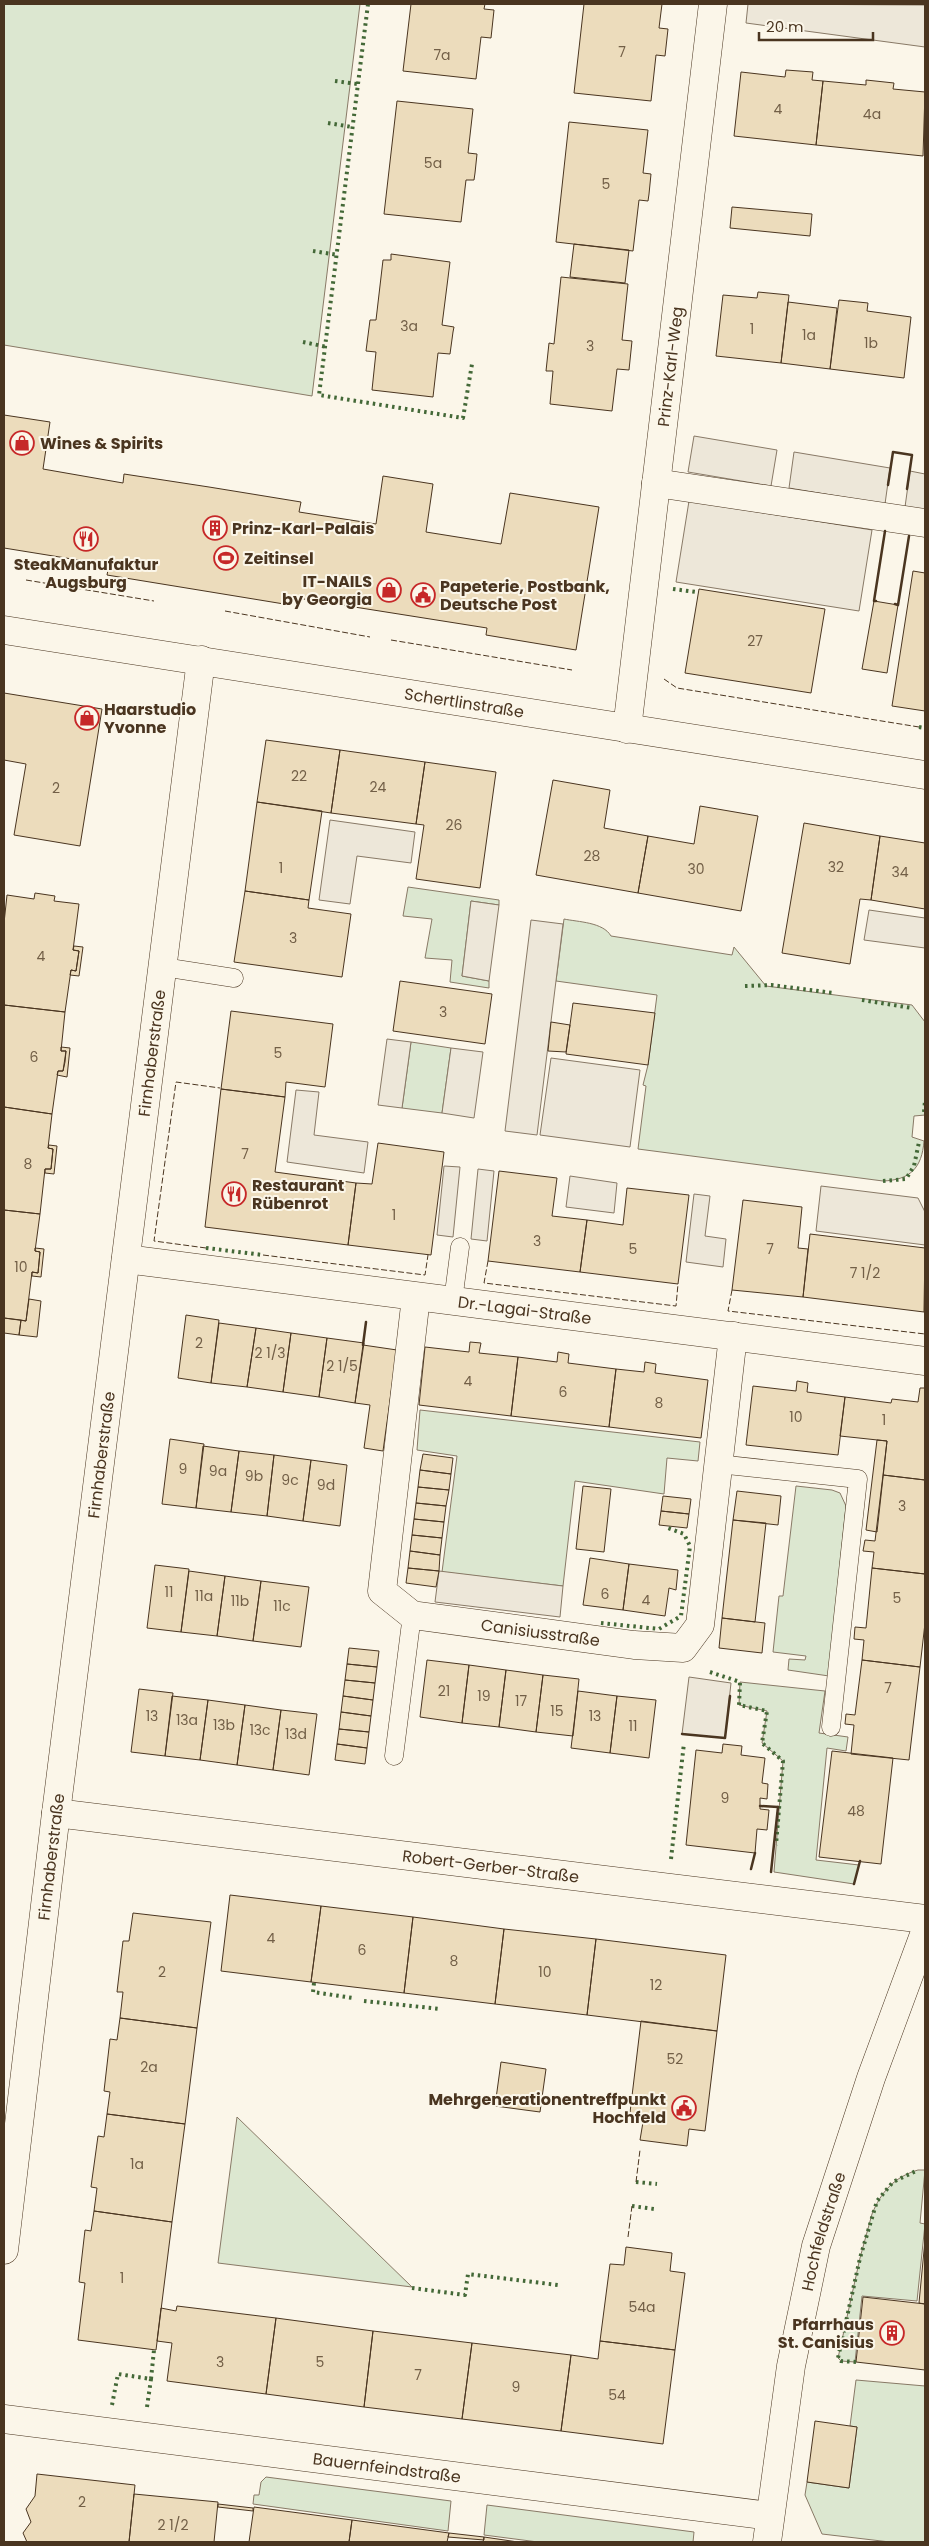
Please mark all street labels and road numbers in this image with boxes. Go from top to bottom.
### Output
street label: Prinz-Karl-Weg [652,305,689,428]
street label: Schertlinstraße [403,682,526,724]
street label: Firnhaberstraße [133,988,171,1118]
street label: Dr.-Lagai-Straße [457,1290,593,1330]
street label: Firnhaberstraße [82,1390,121,1520]
street label: Canisiusstraße [479,1613,602,1652]
street label: Firnhaberstraße [32,1792,70,1922]
street label: Robert-Gerber-Straße [401,1844,581,1889]
street label: Hochfeldstraße [796,2169,851,2293]
street label: Bauernfeindstraße [312,2447,462,2489]

